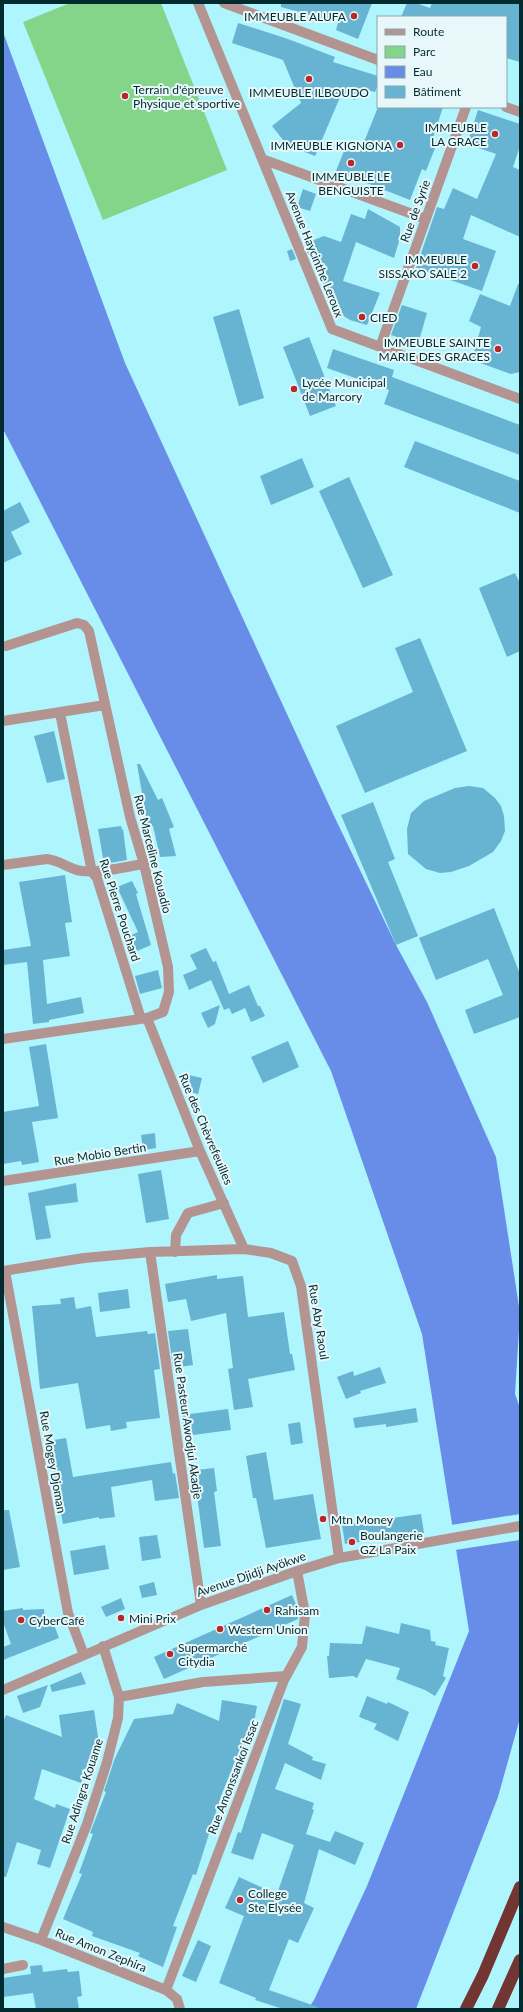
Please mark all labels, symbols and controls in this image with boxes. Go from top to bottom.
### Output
place label: IMMEUBLE ALUFA [244,9,347,24]
marker: IMMEUBLE ALUFA [349,11,359,21]
legend [377,16,507,108]
text: Route [413,24,444,39]
text: Parc [413,44,436,59]
text: Eau [413,64,433,79]
marker: IMMEUBLE ILBOUDO [304,74,314,84]
place label: Terrain d'épreuve Physique et sportive [133,82,240,111]
text: Bâtiment [413,84,462,99]
place label: IMMEUBLE ILBOUDO [249,85,369,100]
marker: Terrain d'épreuve Physique et sportive [120,91,130,101]
place label: IMMEUBLE LA GRACE [425,120,487,149]
marker: IMMEUBLE LA GRACE [490,129,500,139]
place label: IMMEUBLE KIGNONA [271,138,393,153]
marker: IMMEUBLE KIGNONA [395,140,405,150]
marker: IMMEUBLE LE BENGUISTE [346,158,356,168]
place label: IMMEUBLE LE BENGUISTE [312,169,390,198]
street label: Rue de Syrie [397,178,433,244]
street label: Avenue Haycinthe Leroux [283,189,347,319]
place label: IMMEUBLE SISSAKO SALE 2 [378,252,467,281]
marker: IMMEUBLE SISSAKO SALE 2 [470,261,480,271]
place label: CIED [370,310,397,325]
marker: CIED [357,312,367,322]
place label: IMMEUBLE SAINTE MARIE DES GRACES [379,335,490,364]
marker: IMMEUBLE SAINTE MARIE DES GRACES [493,344,503,354]
place label: Lycée Municipal de Marcory [302,375,386,404]
marker: Lycée Municipal de Marcory [289,384,299,394]
street label: Rue Marceline Kouadio [131,793,175,915]
street label: Rue Pierre Pouchard [96,857,144,963]
street label: Rue des Chèvrefeuilles [176,1071,236,1187]
street label: Rue Mobio Bertin [53,1139,147,1169]
street label: Rue Aby Raoul [306,1283,332,1361]
street label: Rue Pasteur Awodjui Akadje [170,1352,206,1500]
street label: Rue Mogey Djoman [37,1410,69,1514]
place label: Mtn Money [331,1512,394,1527]
marker: Mtn Money [318,1514,328,1524]
place label: Boulangerie GZ La Paix [360,1528,423,1557]
marker: Boulangerie GZ La Paix [347,1537,357,1547]
street label: Avenue Djidji Ayökwe [194,1548,308,1600]
place label: Rahisam [275,1603,319,1618]
marker: Rahisam [262,1605,272,1615]
place label: Mini Prix [129,1611,176,1626]
place label: CyberCafé [29,1613,85,1628]
marker: Mini Prix [116,1613,126,1623]
marker: CyberCafé [16,1615,26,1625]
place label: Western Union [228,1622,308,1637]
marker: Western Union [215,1624,225,1634]
place label: Supermarché Citydia [178,1640,247,1669]
marker: Supermarché Citydia [165,1649,175,1659]
street label: Rue Amonssankoi Issac [204,1717,262,1836]
street label: Rue Adingra Kouame [58,1736,106,1846]
place label: College Ste Elysée [248,1886,302,1915]
marker: College Ste Elysée [235,1895,245,1905]
street label: Rue Amon Zephira [53,1925,149,1975]

